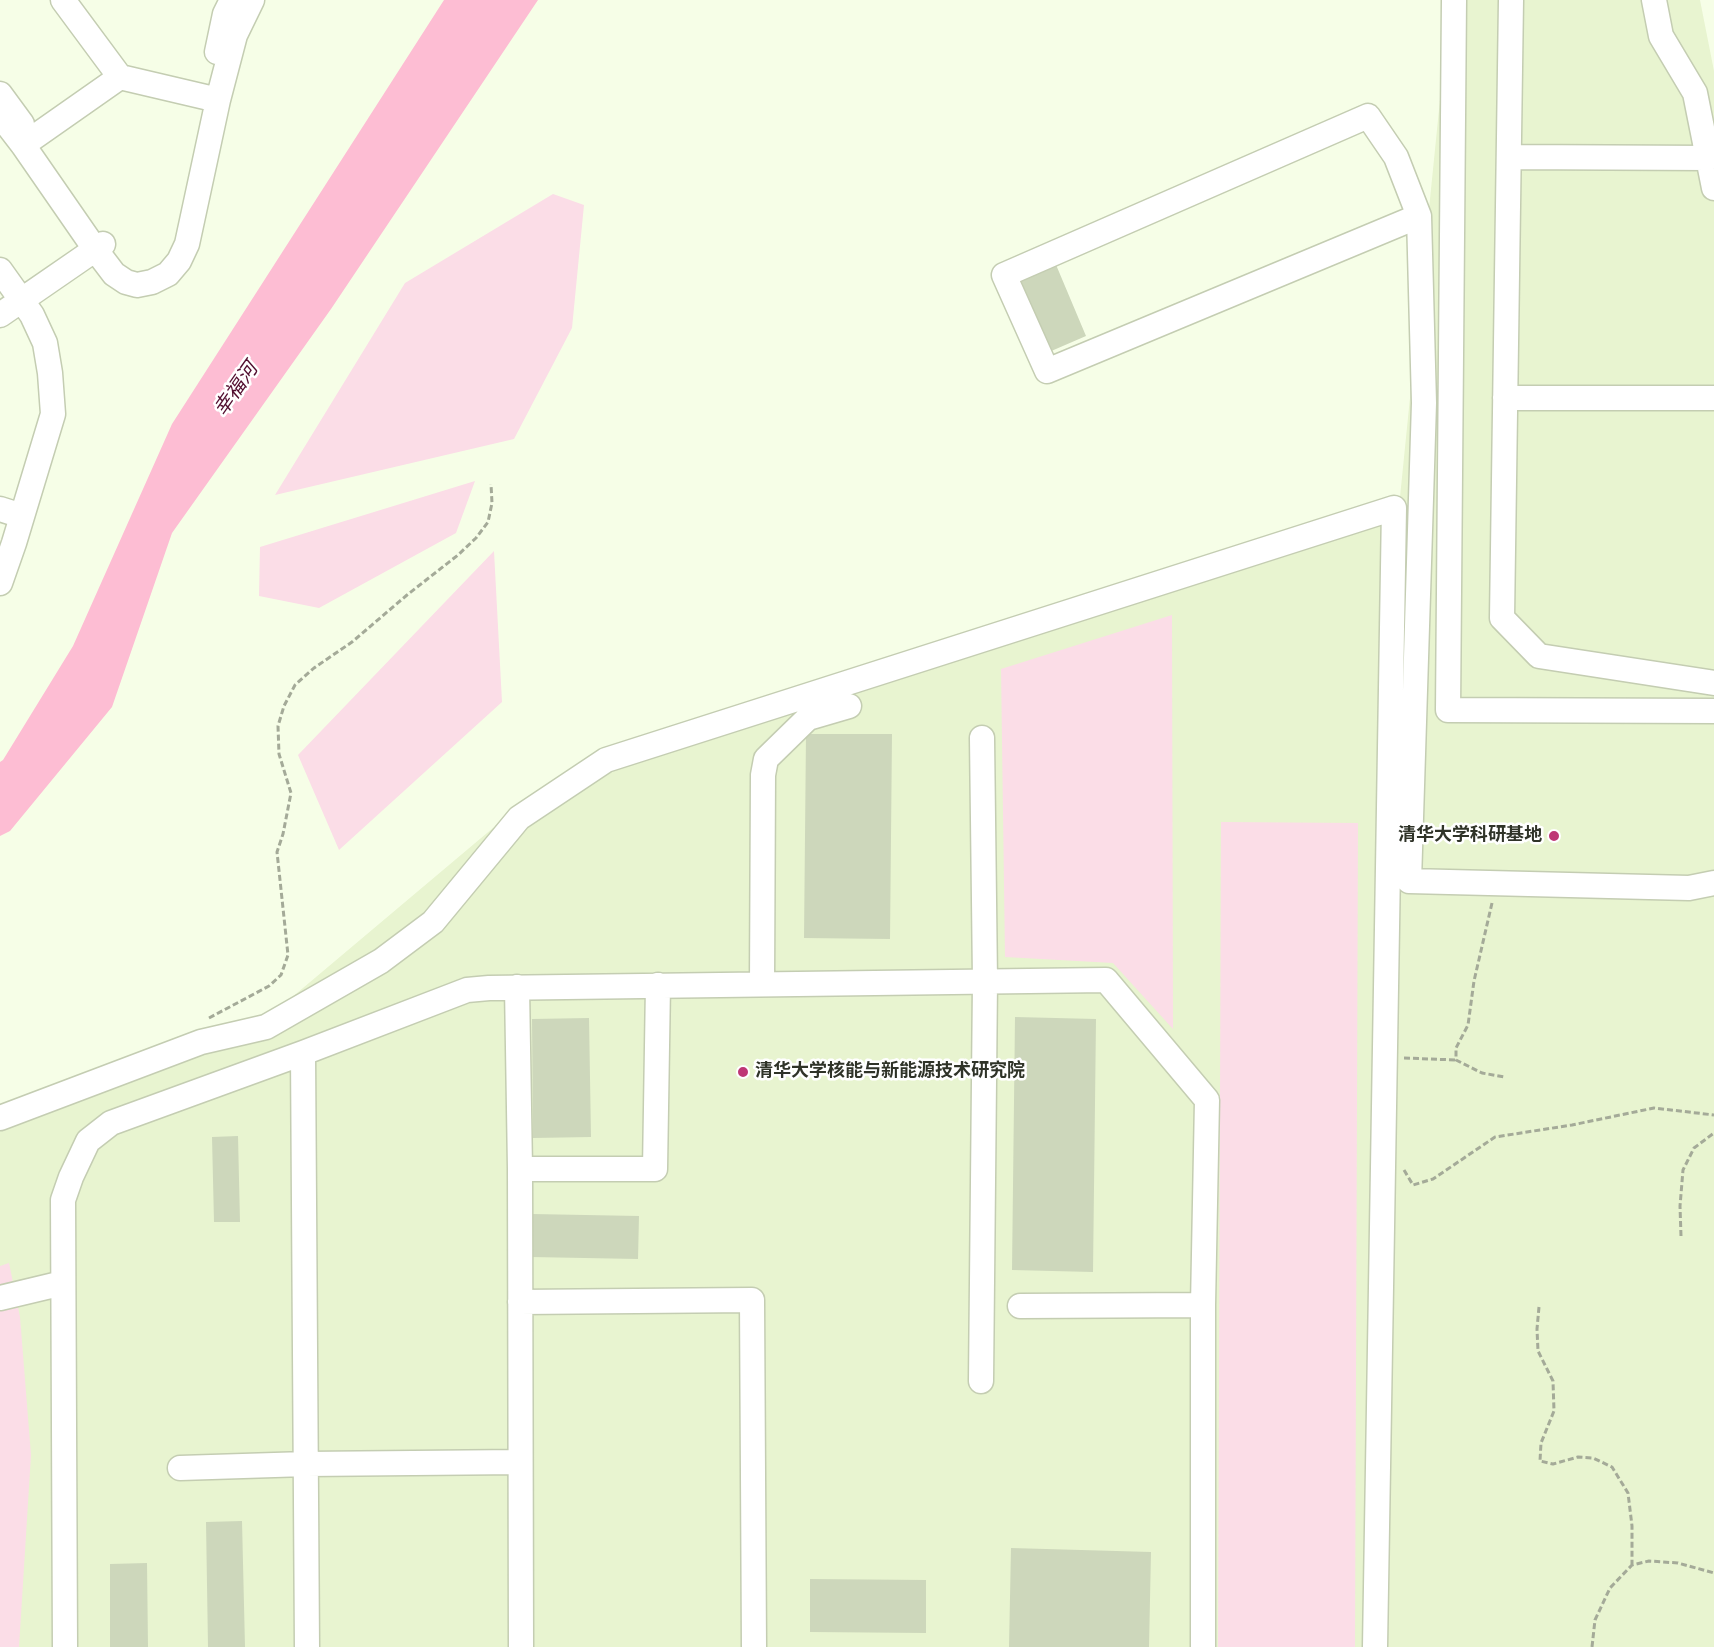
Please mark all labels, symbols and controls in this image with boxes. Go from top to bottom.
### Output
water label: 幸福河 [210,359,264,421]
place label: 清华大学科研基地 [1398,825,1542,847]
marker: 清华大学科研基地 [1547,829,1561,843]
place label: 清华大学核能与新能源技术研究院 [755,1061,1025,1083]
marker: 清华大学核能与新能源技术研究院 [736,1065,750,1079]

